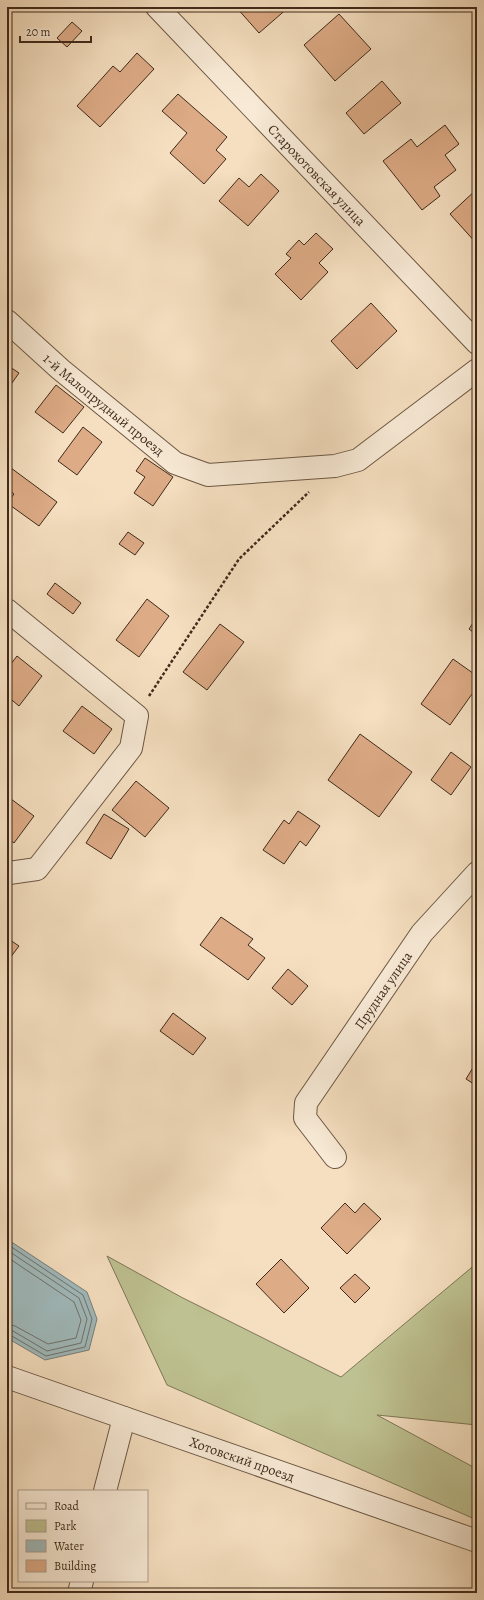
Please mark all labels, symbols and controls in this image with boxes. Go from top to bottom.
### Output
scale bar [20,18,91,44]
text: 20 m [26,24,50,40]
street label: Старохотовская улица [264,120,371,231]
street label: 1-й Малопрудный проезд [39,349,169,460]
street label: Прудная улица [350,947,417,1033]
street label: Хотовский проезд [187,1432,297,1486]
legend [18,1490,148,1582]
text: Road [54,1498,80,1514]
text: Park [54,1518,77,1534]
text: Water [53,1538,84,1554]
text: Building [54,1558,96,1574]

